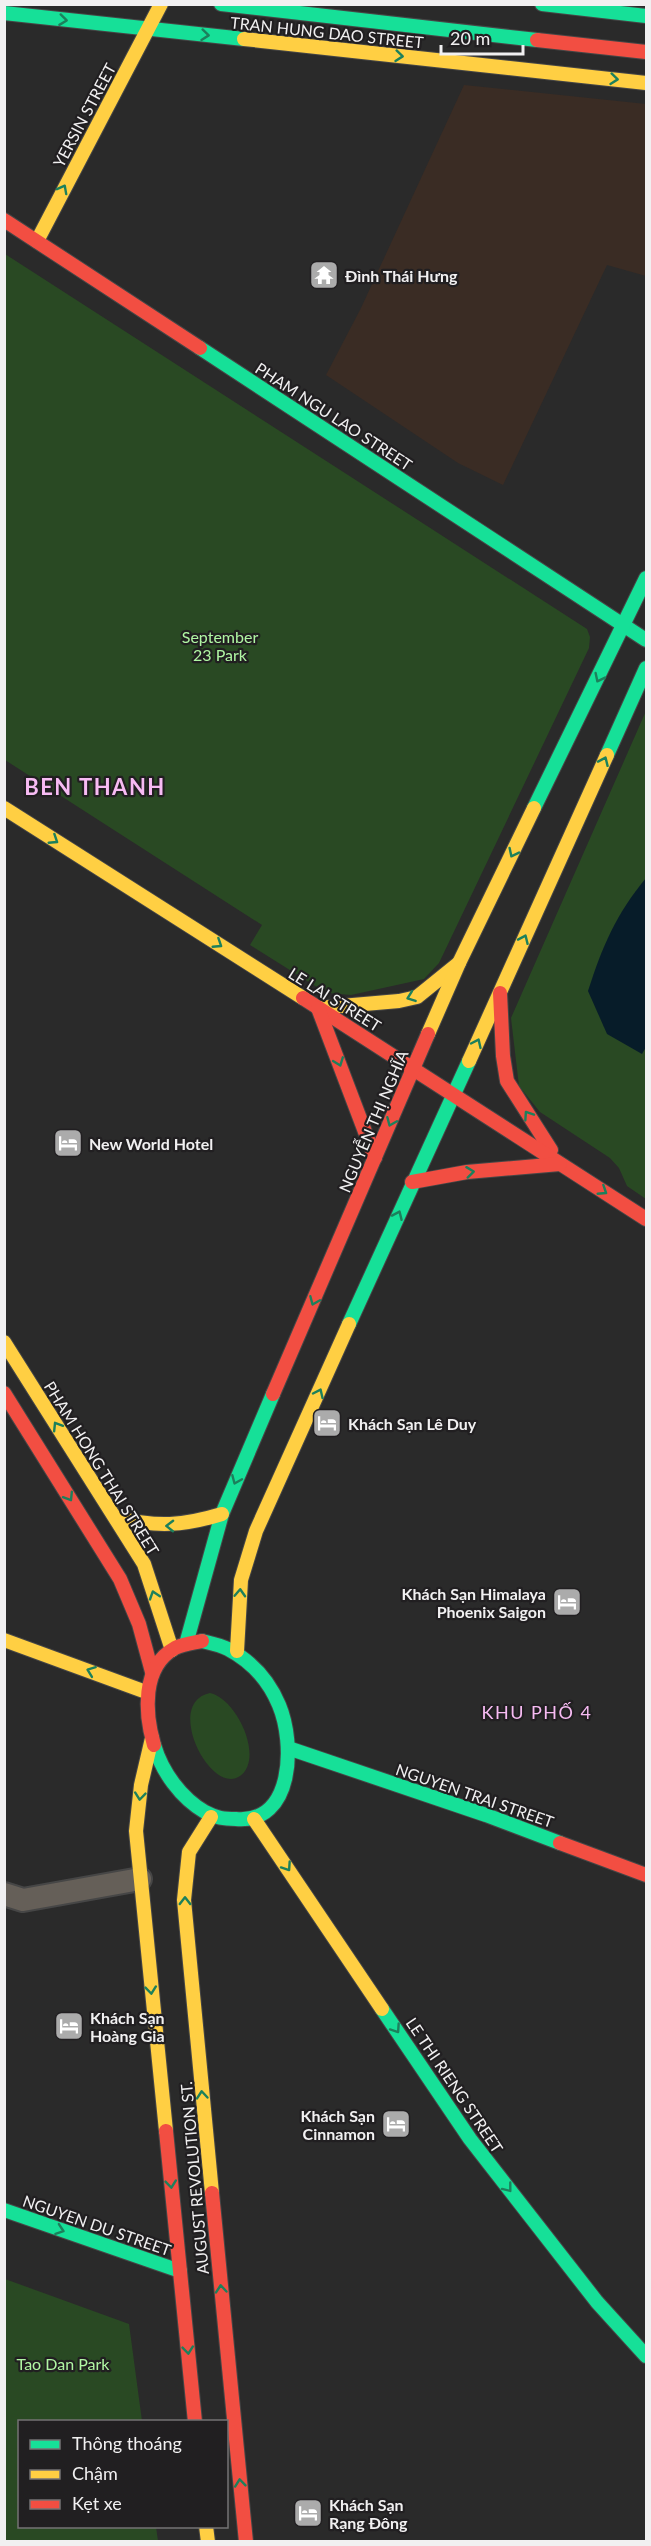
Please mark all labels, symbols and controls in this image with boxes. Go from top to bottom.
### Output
street label: TRAN HUNG DAO STREET [230,12,425,52]
one-way arrow [58,13,67,25]
scale bar [441,18,524,56]
text: 20 m [450,27,490,49]
one-way arrow [201,29,210,41]
one-way arrow [394,49,404,62]
street label: YERSIN STREET [49,59,120,170]
one-way arrow [609,72,618,85]
one-way arrow [56,185,68,196]
temple icon: Đình Thái Hưng [308,259,340,291]
place label: Đình Thái Hưng [344,266,458,285]
street label: PHAM NGU LAO STREET [252,358,416,474]
park label: September 23 Park [182,627,258,664]
one-way arrow [594,671,606,682]
one-way arrow [596,757,608,768]
district label: BEN THANH [24,773,166,800]
one-way arrow [48,832,58,844]
one-way arrow [508,846,520,857]
one-way arrow [517,935,529,946]
one-way arrow [212,937,223,948]
street label: LE LAI STREET [285,963,385,1035]
one-way arrow [407,990,417,1003]
one-way arrow [469,1039,481,1050]
street label: NGUYỄN THỊ NGHĨA [334,1047,412,1195]
one-way arrow [331,1056,344,1067]
one-way arrow [524,1111,535,1122]
one-way arrow [386,1116,398,1127]
hotel icon: New World Hotel [52,1127,84,1159]
place label: New World Hotel [89,1134,213,1153]
one-way arrow [465,1166,474,1179]
one-way arrow [597,1184,608,1195]
one-way arrow [390,1210,402,1221]
one-way arrow [309,1295,321,1306]
street label: PHAM HONG THAI STREET [41,1378,164,1559]
one-way arrow [312,1389,324,1400]
hotel icon: Khách Sạn Lê Duy [311,1407,343,1439]
place label: Khách Sạn Lê Duy [348,1414,477,1433]
one-way arrow [53,1422,65,1432]
one-way arrow [231,1474,243,1485]
one-way arrow [61,1490,72,1501]
one-way arrow [165,1520,174,1532]
place label: Khách Sạn Himalaya Phoenix Saigon [402,1584,546,1621]
hotel icon: Khách Sạn Himalaya Phoenix Saigon [551,1586,583,1618]
one-way arrow [233,1589,246,1598]
one-way arrow [149,1590,161,1600]
one-way arrow [86,1666,97,1678]
district label: KHU PHỐ 4 [481,1701,593,1723]
street label: NGUYEN TRAI STREET [394,1759,557,1831]
one-way arrow [134,1791,147,1800]
one-way arrow [280,1860,291,1871]
one-way arrow [179,1896,191,1905]
one-way arrow [144,1985,157,1994]
place label: Khách Sạn Hoàng Gia [90,2008,165,2045]
hotel icon: Khách Sạn Hoàng Gia [53,2010,85,2042]
street label: LE THI RIENG STREET [403,2014,508,2157]
one-way arrow [389,2022,400,2033]
street label: AUGUST REVOLUTION ST. [176,2081,212,2275]
one-way arrow [196,2091,209,2100]
place label: Khách Sạn Cinnamon [300,2106,375,2143]
hotel icon: Khách Sạn Cinnamon [380,2108,412,2140]
one-way arrow [164,2179,177,2188]
one-way arrow [500,2182,511,2193]
street label: NGUYEN DU STREET [20,2191,174,2259]
one-way arrow [54,2222,65,2235]
one-way arrow [215,2285,228,2294]
one-way arrow [181,2346,194,2355]
park label: Tao Dan Park [17,2354,110,2373]
legend [18,2420,228,2528]
text: Thông thoáng [72,2432,182,2454]
text: Chậm [72,2462,118,2484]
one-way arrow [234,2479,247,2488]
text: Kẹt xe [72,2492,122,2514]
place label: Khách Sạn Rạng Đông [329,2495,408,2532]
hotel icon: Khách Sạn Rạng Đông [292,2497,324,2529]

